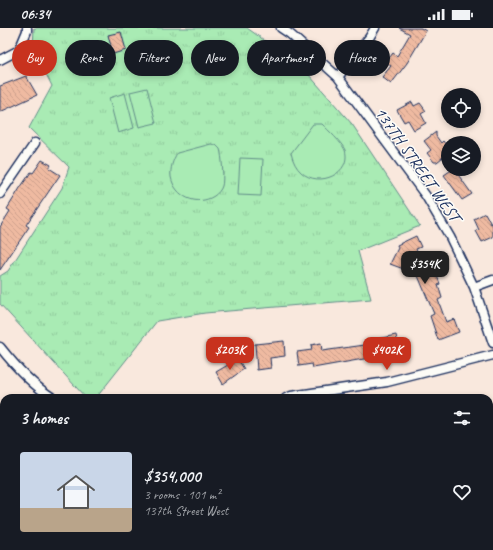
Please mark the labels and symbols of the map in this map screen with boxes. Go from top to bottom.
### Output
street label: 137TH STREET WEST [370,103,467,229]
pin: $354K [397,251,453,285]
pin: $203K [202,337,258,371]
pin: $402K [359,337,415,371]

